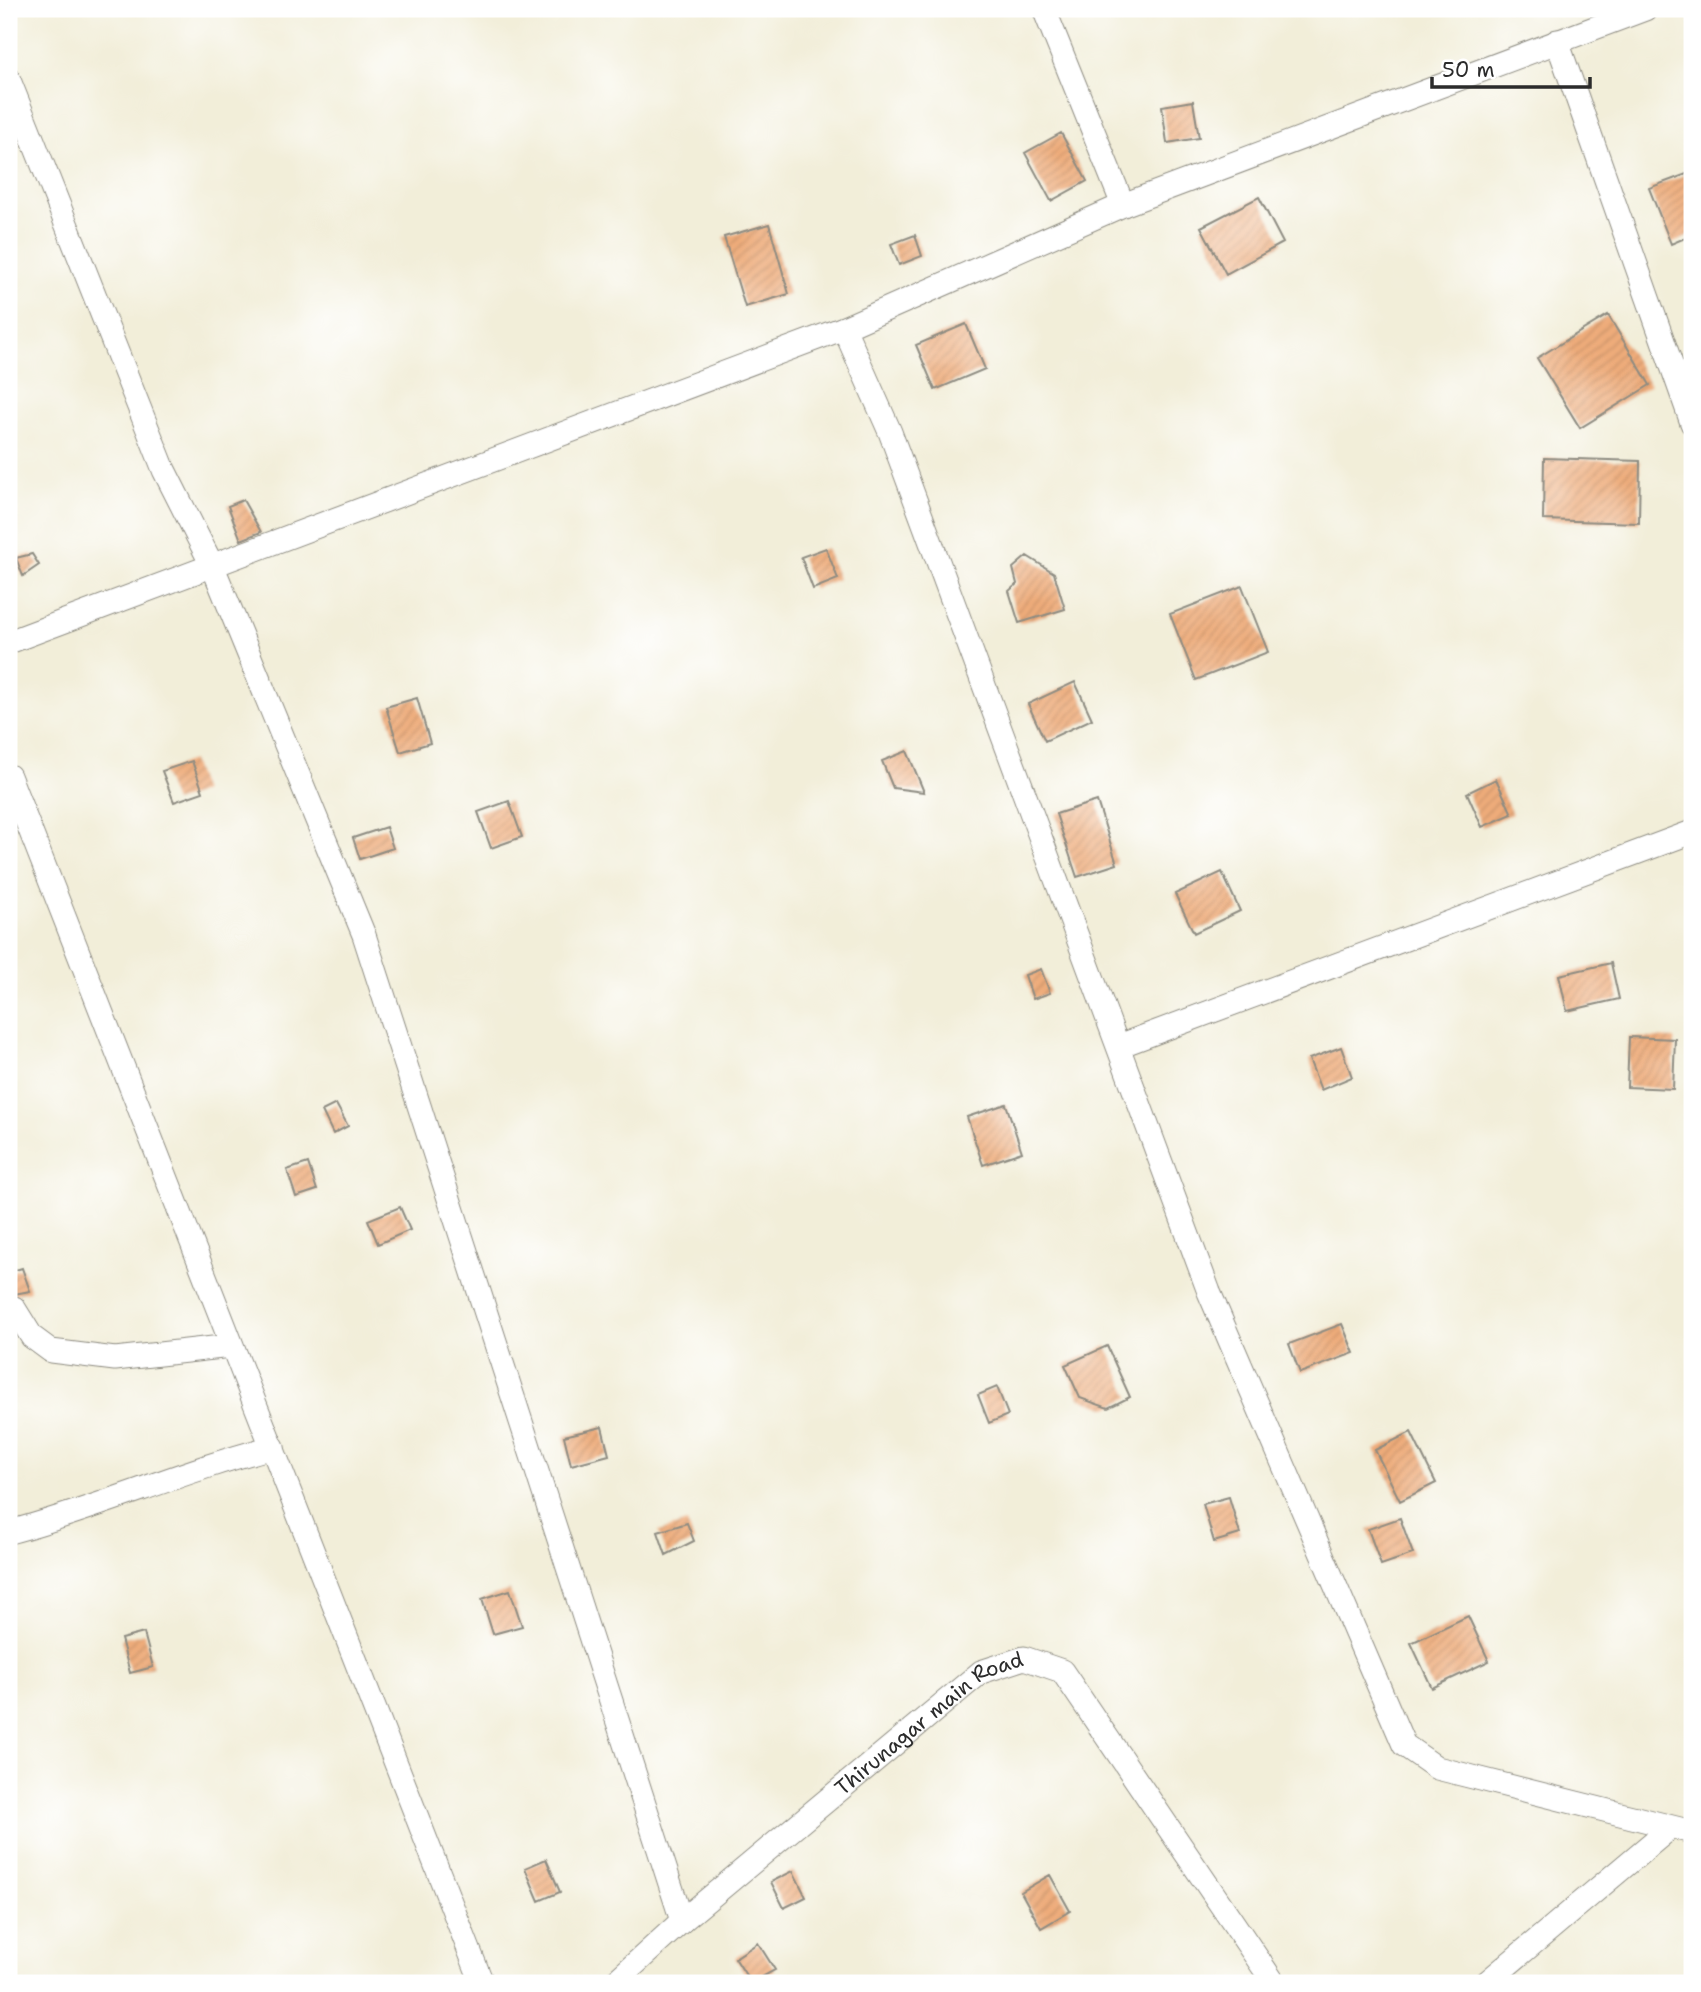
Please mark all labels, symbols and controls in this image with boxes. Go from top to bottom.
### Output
scale bar [1432,46,1589,90]
text: 50 m [1442,56,1495,84]
street label: Thirunagar main Road [829,1645,1027,1802]

